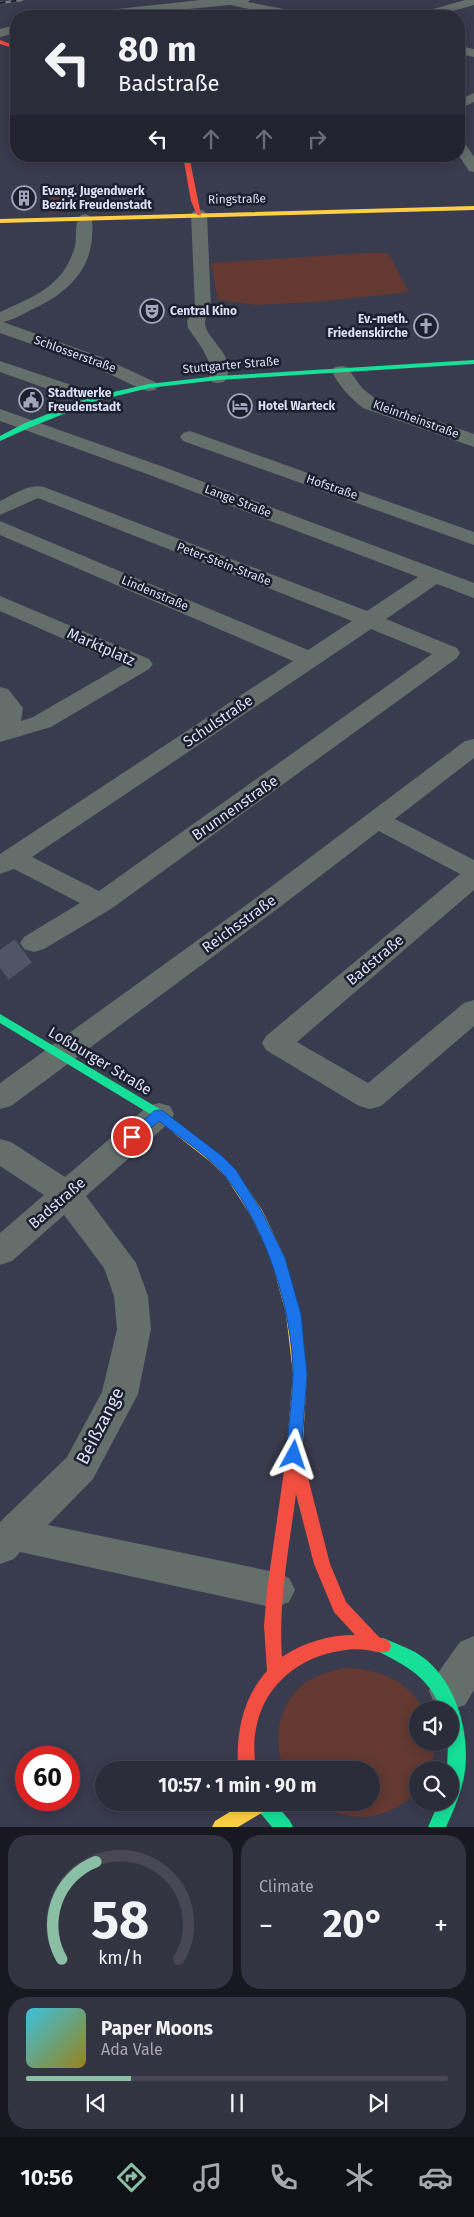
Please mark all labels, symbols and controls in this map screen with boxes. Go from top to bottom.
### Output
text: 80 m [118,28,197,70]
icon: left [35,30,100,95]
text: Badstraße [118,70,219,97]
icon: left [144,125,172,153]
icon: ahead [197,125,225,153]
icon: ahead [250,125,278,153]
icon: right [303,125,331,153]
place label: Evang. Jugendwerk Bezirk Freudenstadt [42,184,152,212]
building icon: Evang. Jugendwerk Bezirk Freudenstadt [11,185,37,211]
street label: Ringstraße [208,191,266,207]
theatre icon: Central Kino [139,298,165,324]
place label: Central Kino [170,304,237,318]
place label: Ev.-meth. Friedenskirche [327,312,408,340]
church icon: Ev.-meth. Friedenskirche [413,313,439,339]
street label: Schlosserstraße [32,333,118,375]
street label: Stuttgarter Straße [182,354,280,376]
place label: Stadtwerke Freudenstadt [48,386,121,414]
public building icon: Stadtwerke Freudenstadt [18,387,44,413]
hotel icon: Hotel Warteck [227,393,253,419]
street label: Kleinrheinstraße [371,397,461,441]
place label: Hotel Warteck [258,399,335,413]
street label: Hofstraße [304,472,360,502]
street label: Lange Straße [203,482,273,520]
street label: Peter-Stein-Straße [175,540,273,588]
street label: Lindenstraße [119,573,191,613]
street label: Marktplatz [64,624,138,670]
street label: Schulstraße [180,691,256,751]
street label: Brunnenstraße [188,772,282,844]
street label: Reichsstraße [199,891,279,957]
street label: Badstraße [343,931,407,989]
street label: Loßburger Straße [45,1023,155,1099]
pin [111,1116,153,1158]
icon: arrive [118,1123,146,1151]
street label: Badstraße [25,1174,89,1232]
street label: Beißzange [71,1384,129,1468]
position arrow [267,1428,319,1480]
map controls [409,1701,459,1811]
button: sound [409,1701,459,1751]
speed limit sign: 60 [15,1746,80,1811]
button: search [409,1761,459,1811]
text: 10:57 · 1 min · 90 m [158,1774,317,1797]
text: Climate [259,1877,314,1896]
text: 58 [91,1889,150,1952]
text: 20° [323,1901,384,1947]
text: − [259,1909,273,1942]
text: + [434,1909,448,1942]
text: km/h [98,1947,143,1969]
text: Paper Moons [101,2017,213,2040]
text: Ada Vale [101,2040,163,2059]
icon: previous [82,2089,110,2117]
icon: pause [223,2089,251,2117]
icon: next [364,2089,392,2117]
icon: directions [114,2160,149,2195]
icon: music [190,2160,225,2195]
icon: phone [266,2160,301,2195]
icon: climate [342,2160,377,2195]
icon: car [418,2160,453,2195]
text: 10:56 [21,2164,73,2191]

